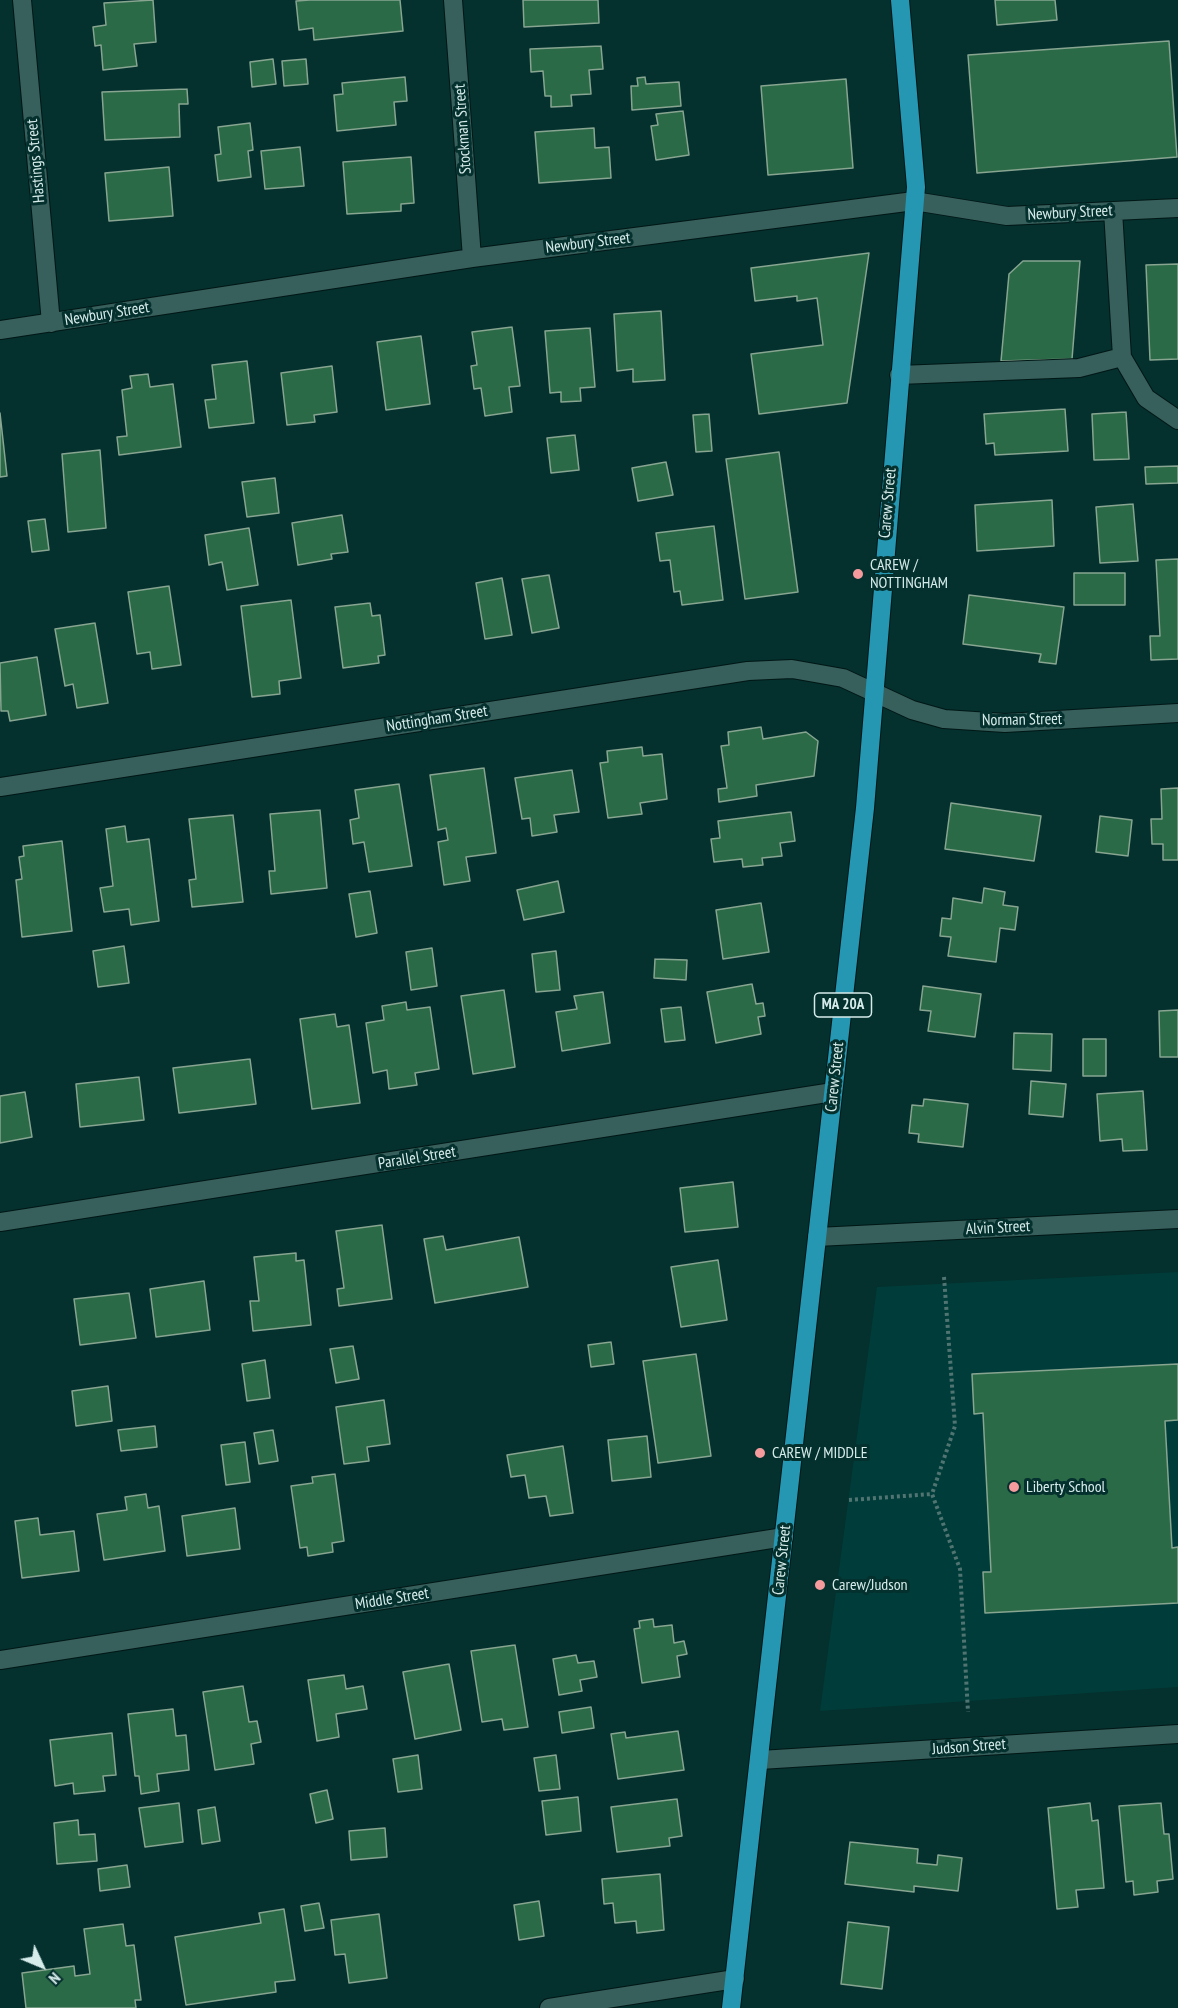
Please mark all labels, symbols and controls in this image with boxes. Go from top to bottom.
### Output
street label: Stockman Street [450,83,476,175]
street label: Hastings Street [23,118,49,204]
street label: Newbury Street [1027,201,1113,225]
street label: Newbury Street [544,228,632,258]
street label: Newbury Street [63,298,151,330]
street label: Carew Street [875,467,901,539]
place label: CAREW / NOTTINGHAM [870,555,948,593]
marker: CAREW / NOTTINGHAM [851,567,865,581]
street label: Nottingham Street [385,702,489,736]
street label: Norman Street [982,710,1062,730]
road number: MA 20A [814,993,872,1017]
street label: Carew Street [822,1041,848,1113]
street label: Parallel Street [377,1142,457,1174]
street label: Alvin Street [965,1217,1031,1239]
place label: CAREW / MIDDLE [772,1443,868,1463]
marker: CAREW / MIDDLE [753,1446,767,1460]
place label: Liberty School [1026,1477,1105,1497]
marker: Liberty School [1007,1480,1021,1494]
street label: Carew Street [769,1524,795,1596]
place label: Carew/Judson [832,1575,908,1595]
marker: Carew/Judson [813,1578,827,1592]
street label: Middle Street [354,1584,430,1614]
street label: Judson Street [932,1735,1006,1759]
north arrow [12,1936,72,1996]
text: N [45,1968,65,1989]

